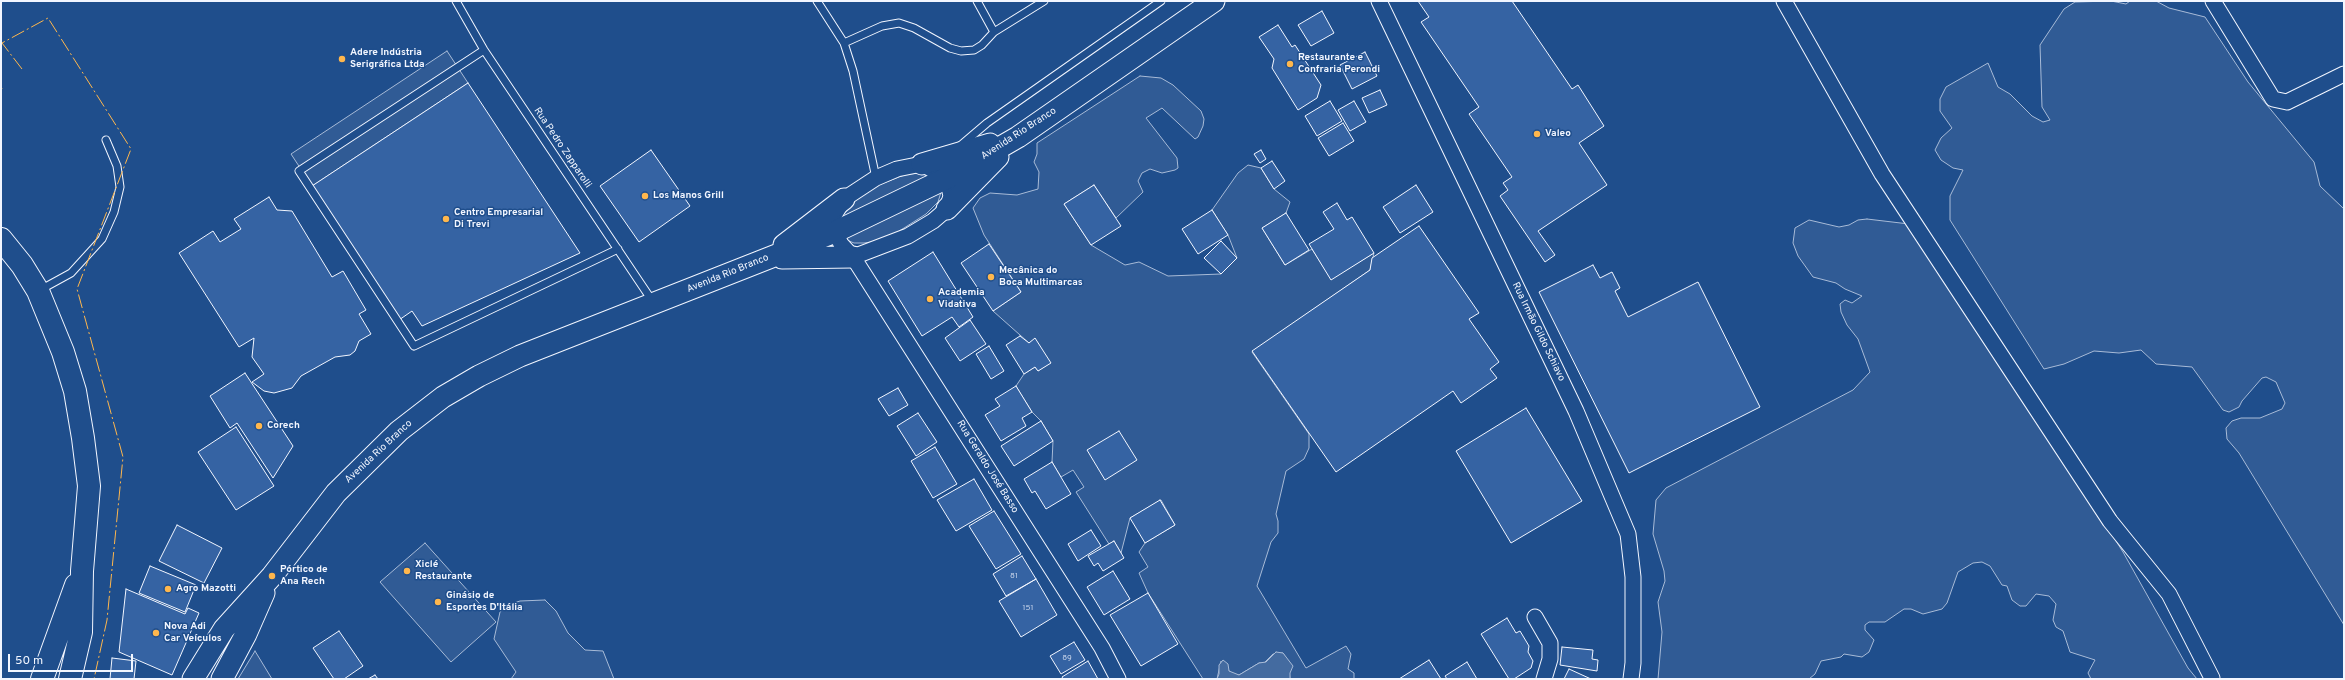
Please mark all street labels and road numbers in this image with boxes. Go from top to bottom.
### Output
street label: Rua Pedro Zapparolli [531,105,593,191]
street label: Avenida Rio Branco [979,105,1059,163]
street label: Avenida Rio Branco [685,252,771,296]
street label: Rua Irmão Gildo Schiavo [1509,281,1567,383]
street label: Avenida Rio Branco [343,418,415,486]
street label: Rua Geraldo José Basso [953,418,1021,516]

